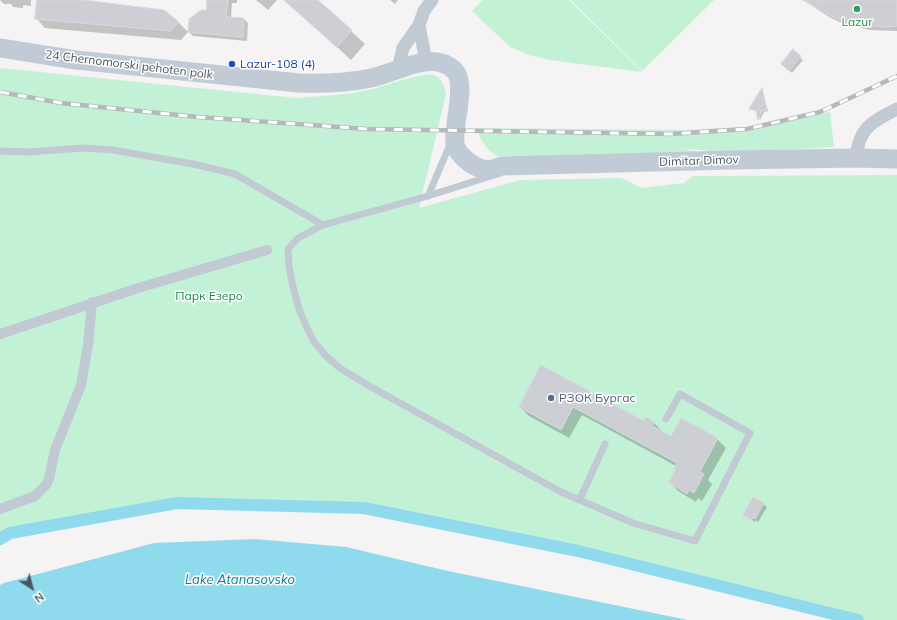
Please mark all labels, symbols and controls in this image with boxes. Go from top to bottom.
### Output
marker: Lazur [852,4,862,14]
place label: Lazur [841,15,873,29]
street label: 24 Chernomorski pehoten polk [44,48,214,82]
place label: Lazur-108 (4) [240,57,316,71]
marker: Lazur-108 (4) [227,59,237,69]
street label: Dimitar Dimov [659,152,739,170]
park label: Парк Езеро [175,289,243,303]
place label: РЗОК Бургас [559,391,636,405]
marker: РЗОК Бургас [546,393,556,403]
north arrow [12,568,52,608]
water label: Lake Atanasovsko [185,572,295,588]
text: N [32,590,47,606]

